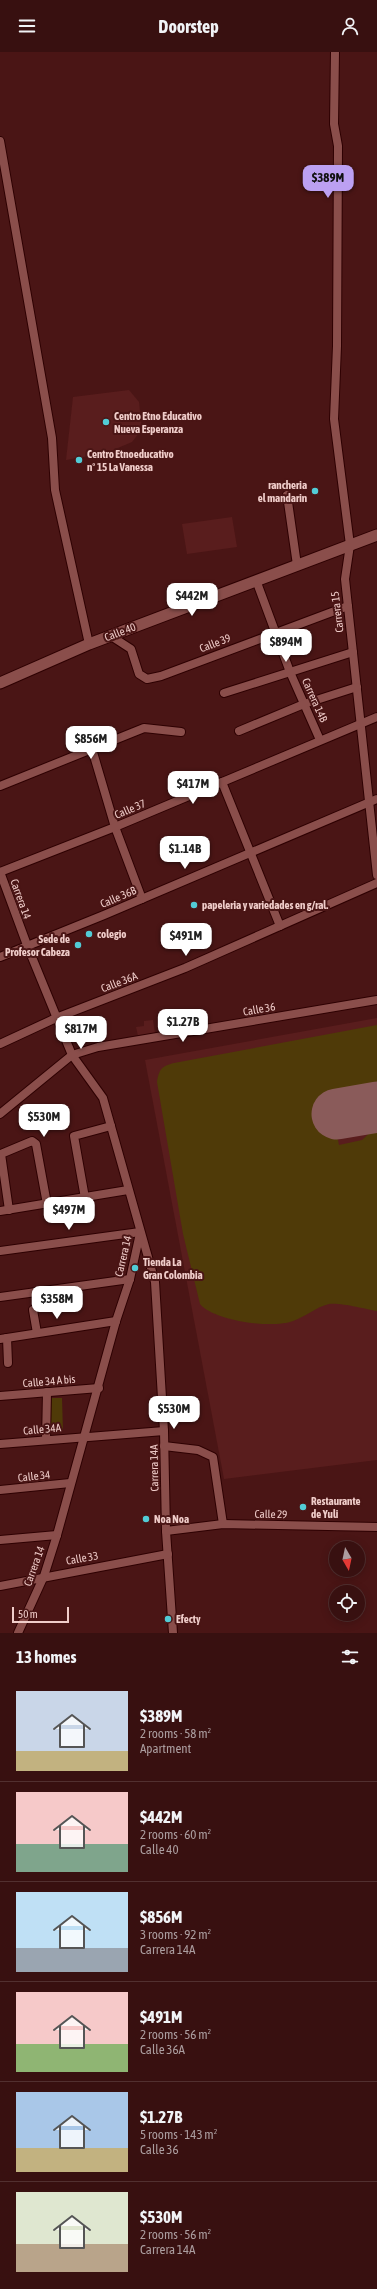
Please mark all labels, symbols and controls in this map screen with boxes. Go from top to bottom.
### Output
icon: menu [16,15,38,37]
icon: person [339,15,361,37]
text: Doorstep [158,16,219,37]
pin: $389M [300,165,356,199]
text: $389M [312,170,344,185]
place label: Centro Etno Educativo Nueva Esperanza [114,410,202,435]
marker: Centro Etno Educativo Nueva Esperanza [101,417,111,427]
place label: Centro Etnoeducativo n° 15 La Vanessa [87,448,174,473]
marker: Centro Etnoeducativo n° 15 La Vanessa [74,455,84,465]
place label: rancheria el mandarin [258,479,307,504]
marker: rancheria el mandarin [310,486,320,496]
pin: $442M [164,583,220,617]
text: $442M [176,588,208,603]
street label: Carrera 15 [329,591,345,633]
street label: Calle 40 [103,621,137,643]
pin: $894M [258,629,314,663]
street label: Calle 39 [198,632,232,654]
text: $894M [270,634,302,649]
street label: Carrera 14B [300,676,330,725]
pin: $856M [63,726,119,760]
text: $856M [75,731,107,746]
pin: $417M [165,771,221,805]
text: $417M [177,776,209,791]
street label: Calle 37 [113,797,147,821]
pin: $1.14B [152,836,218,870]
text: $1.14B [169,841,201,856]
street label: Carrera 14 [8,877,34,921]
street label: Calle 36B [98,884,138,910]
place label: papeleria y variedades en g/ral. [202,899,328,911]
marker: papeleria y variedades en g/ral. [189,900,199,910]
pin: $491M [158,923,214,957]
place label: colegio [97,928,126,940]
text: $491M [170,928,202,943]
marker: colegio [84,929,94,939]
place label: Sede de Profesor Cabeza [5,933,70,958]
marker: Sede de Profesor Cabeza [73,940,83,950]
street label: Calle 36A [99,969,139,994]
street label: Calle 36 [242,1000,276,1018]
pin: $1.27B [150,1009,216,1043]
text: $1.27B [167,1014,199,1029]
pin: $817M [53,1016,109,1050]
text: $817M [65,1021,97,1036]
pin: $530M [16,1104,72,1138]
text: $530M [28,1109,60,1124]
pin: $497M [41,1197,97,1231]
text: $497M [53,1202,85,1217]
street label: Carrera 14 [112,1234,134,1278]
place label: Tienda La Gran Colombia [143,1256,203,1281]
marker: Tienda La Gran Colombia [130,1263,140,1273]
pin: $358M [29,1286,85,1320]
text: $358M [41,1291,73,1306]
street label: Calle 34 A bis [22,1373,76,1389]
pin: $530M [146,1396,202,1430]
text: $530M [158,1401,190,1416]
street label: Calle 34A [23,1421,62,1437]
street label: Carrera 14A [148,1444,160,1492]
street label: Calle 34 [17,1468,51,1484]
place label: Restaurante de Yuli [311,1495,361,1520]
marker: Restaurante de Yuli [298,1502,308,1512]
street label: Calle 29 [255,1508,287,1520]
place label: Noa Noa [154,1513,189,1525]
marker: Noa Noa [141,1514,151,1524]
north arrow [329,1541,365,1577]
map controls [329,1541,365,1621]
street label: Carrera 14 [21,1544,47,1588]
street label: Calle 33 [65,1549,99,1567]
button: locate [329,1585,365,1621]
scale bar [12,1605,69,1624]
text: 50 m [18,1608,38,1620]
place label: Efecty [176,1613,201,1625]
marker: Efecty [163,1614,173,1624]
icon: filters [339,1646,361,1668]
text: 13 homes [16,1647,77,1667]
text: $389M [140,1706,183,1726]
icon: home [48,1707,96,1755]
text: 2 rooms · 58 m² [140,1726,211,1741]
text: Apartment [140,1741,191,1756]
text: $442M [140,1807,183,1827]
icon: home [48,1808,96,1856]
text: 2 rooms · 60 m² [140,1827,211,1842]
text: Calle 40 [140,1842,179,1857]
text: $856M [140,1907,183,1927]
icon: home [48,1908,96,1956]
text: 3 rooms · 92 m² [140,1927,211,1942]
text: Carrera 14A [140,1942,195,1957]
text: $491M [140,2007,183,2027]
icon: home [48,2008,96,2056]
text: 2 rooms · 56 m² [140,2027,211,2042]
text: Calle 36A [140,2042,185,2057]
text: $1.27B [140,2107,182,2127]
icon: home [48,2108,96,2156]
text: 5 rooms · 143 m² [140,2127,217,2142]
text: Calle 36 [140,2142,179,2157]
text: $530M [140,2207,183,2227]
icon: home [48,2208,96,2256]
text: 2 rooms · 56 m² [140,2227,211,2242]
text: Carrera 14A [140,2242,195,2257]

